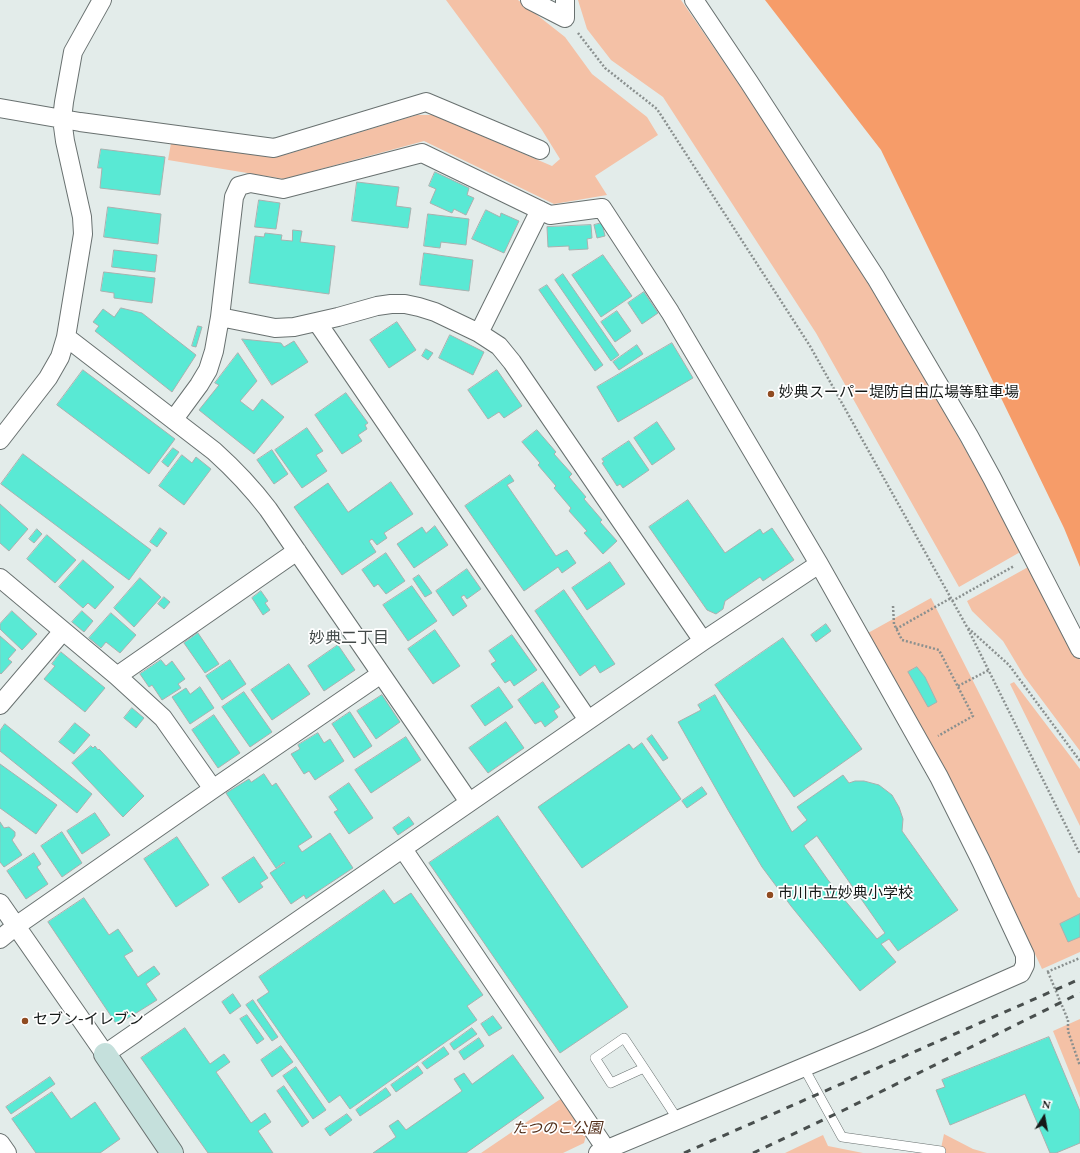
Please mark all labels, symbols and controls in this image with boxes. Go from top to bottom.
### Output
place label: 妙典スーパー堤防自由広場等駐車場 [779,385,1019,403]
marker: 妙典スーパー堤防自由広場等駐車場 [766,389,776,399]
district label: 妙典二丁目 [309,630,389,650]
place label: 市川市立妙典小学校 [778,886,913,904]
marker: 市川市立妙典小学校 [765,890,775,900]
place label: セブン-イレブン [33,1012,144,1030]
marker: セブン-イレブン [20,1016,30,1026]
text: N [1040,1096,1052,1114]
north arrow [1024,1097,1064,1137]
park label: たつのこ公園 [512,1121,602,1139]

